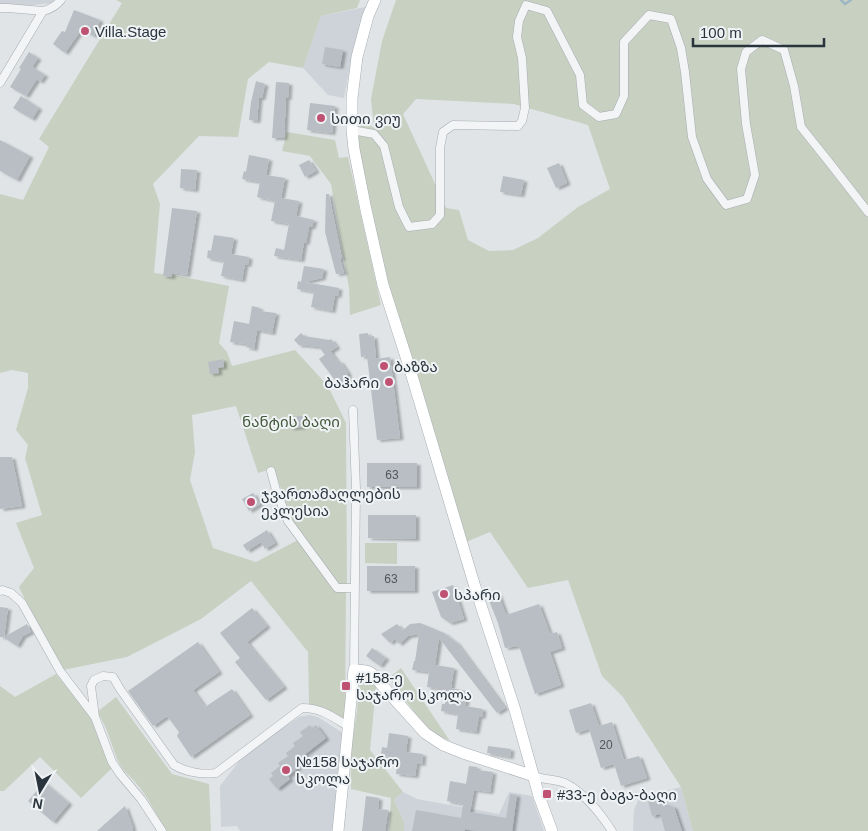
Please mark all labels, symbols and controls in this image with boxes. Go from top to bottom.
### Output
scale bar [693,15,824,47]
place label: Villa.Stage [95,23,166,40]
text: 100 m [700,24,742,41]
marker: Villa.Stage [79,25,91,37]
place label: სითი ვიუ [331,110,401,128]
marker: სითი ვიუ [315,112,327,124]
place label: ბაზზა [394,358,438,375]
marker: ბაზზა [378,360,390,372]
place label: ბაჰარი [324,374,379,391]
marker: ბაჰარი [383,376,395,388]
park label: ნანტის ბაღი [242,413,340,431]
house number: 63 [385,468,399,482]
place label: ჯვართამაღლების ეკლესია [261,485,401,520]
marker: ჯვართამაღლების ეკლესია [245,496,257,508]
house number: 63 [384,572,398,586]
place label: სპარი [454,586,501,603]
marker: სპარი [438,588,450,600]
place label: #158-ე საჯარო სკოლა [356,669,472,704]
marker: #158-ე საჯარო სკოლა [340,680,352,692]
house number: 20 [599,738,613,752]
place label: №158 საჯარო სკოლა [296,753,399,788]
marker: №158 საჯარო სკოლა [280,764,292,776]
north arrow [15,766,65,816]
place label: #33-ე ბაგა-ბაღი [557,786,677,804]
marker: #33-ე ბაგა-ბაღი [541,788,553,800]
text: N [31,795,44,813]

